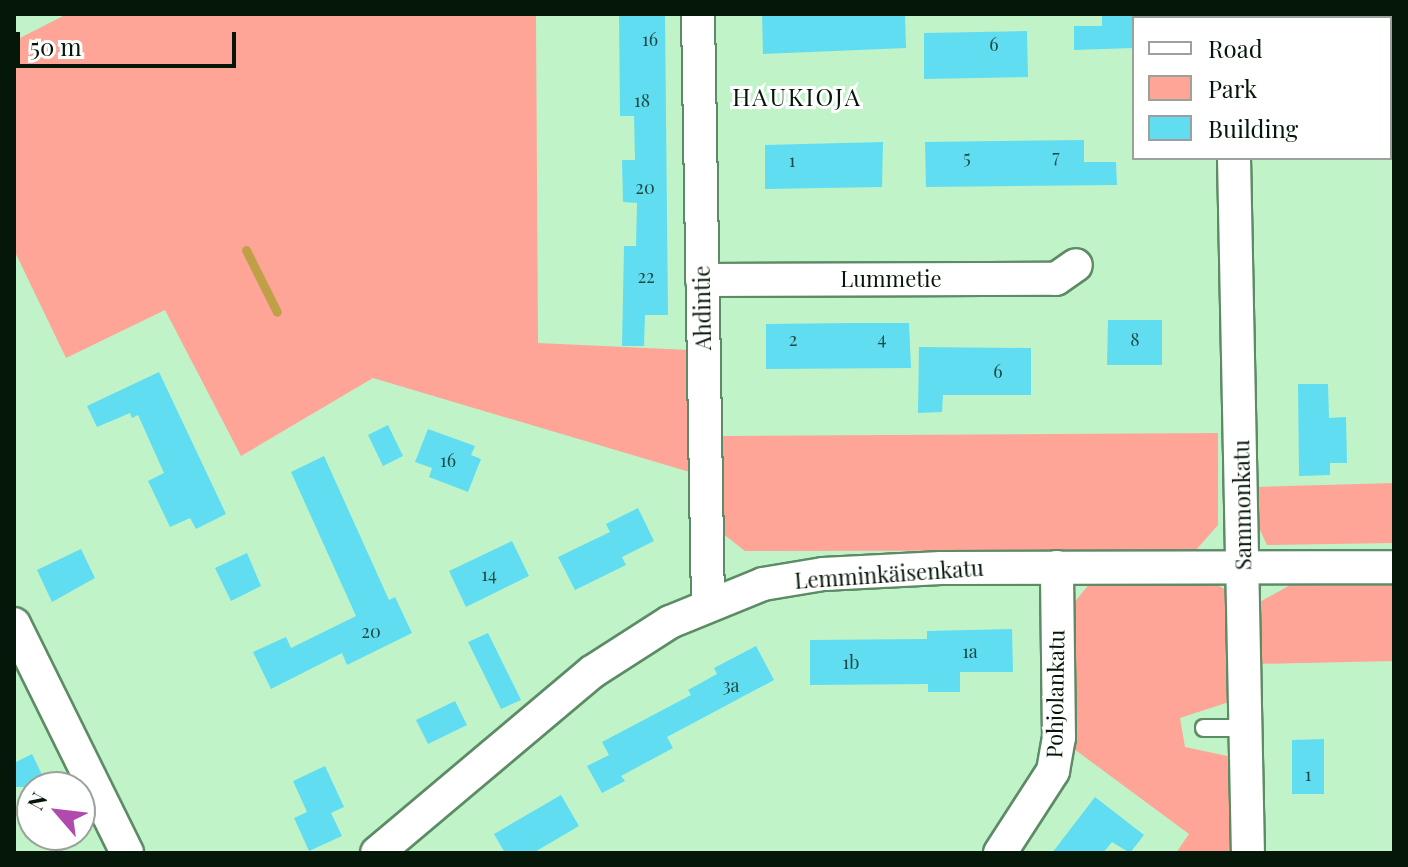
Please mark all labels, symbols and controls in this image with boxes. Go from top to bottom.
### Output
scale bar [20,16,240,66]
legend [1132,16,1392,160]
house number: 16 [642,28,658,50]
text: 50 m [30,30,82,62]
text: Road [1208,32,1263,64]
house number: 6 [989,33,999,55]
text: Park [1208,72,1257,104]
district label: HAUKIOJA [732,83,862,111]
house number: 18 [634,89,650,111]
text: Building [1208,112,1298,144]
house number: 7 [1052,145,1060,167]
house number: 5 [963,146,971,168]
house number: 1 [789,149,795,171]
house number: 20 [635,176,655,198]
house number: 22 [637,265,655,287]
street label: Ahdintie [688,266,716,350]
street label: Lummetie [840,266,942,292]
house number: 4 [878,327,886,349]
house number: 2 [789,328,797,350]
house number: 8 [1130,328,1140,350]
house number: 6 [993,360,1003,382]
street label: Sammonkatu [1228,440,1256,570]
house number: 16 [440,449,456,471]
street label: Lemminkäisenkatu [794,554,984,594]
house number: 14 [481,563,497,585]
house number: 20 [361,620,381,642]
street label: Pohjolankatu [1041,629,1069,759]
house number: 1a [962,640,978,662]
house number: 1b [843,651,859,673]
house number: 3a [722,674,740,696]
house number: 1 [1305,763,1311,785]
north arrow [16,771,96,851]
text: N [20,787,54,815]

